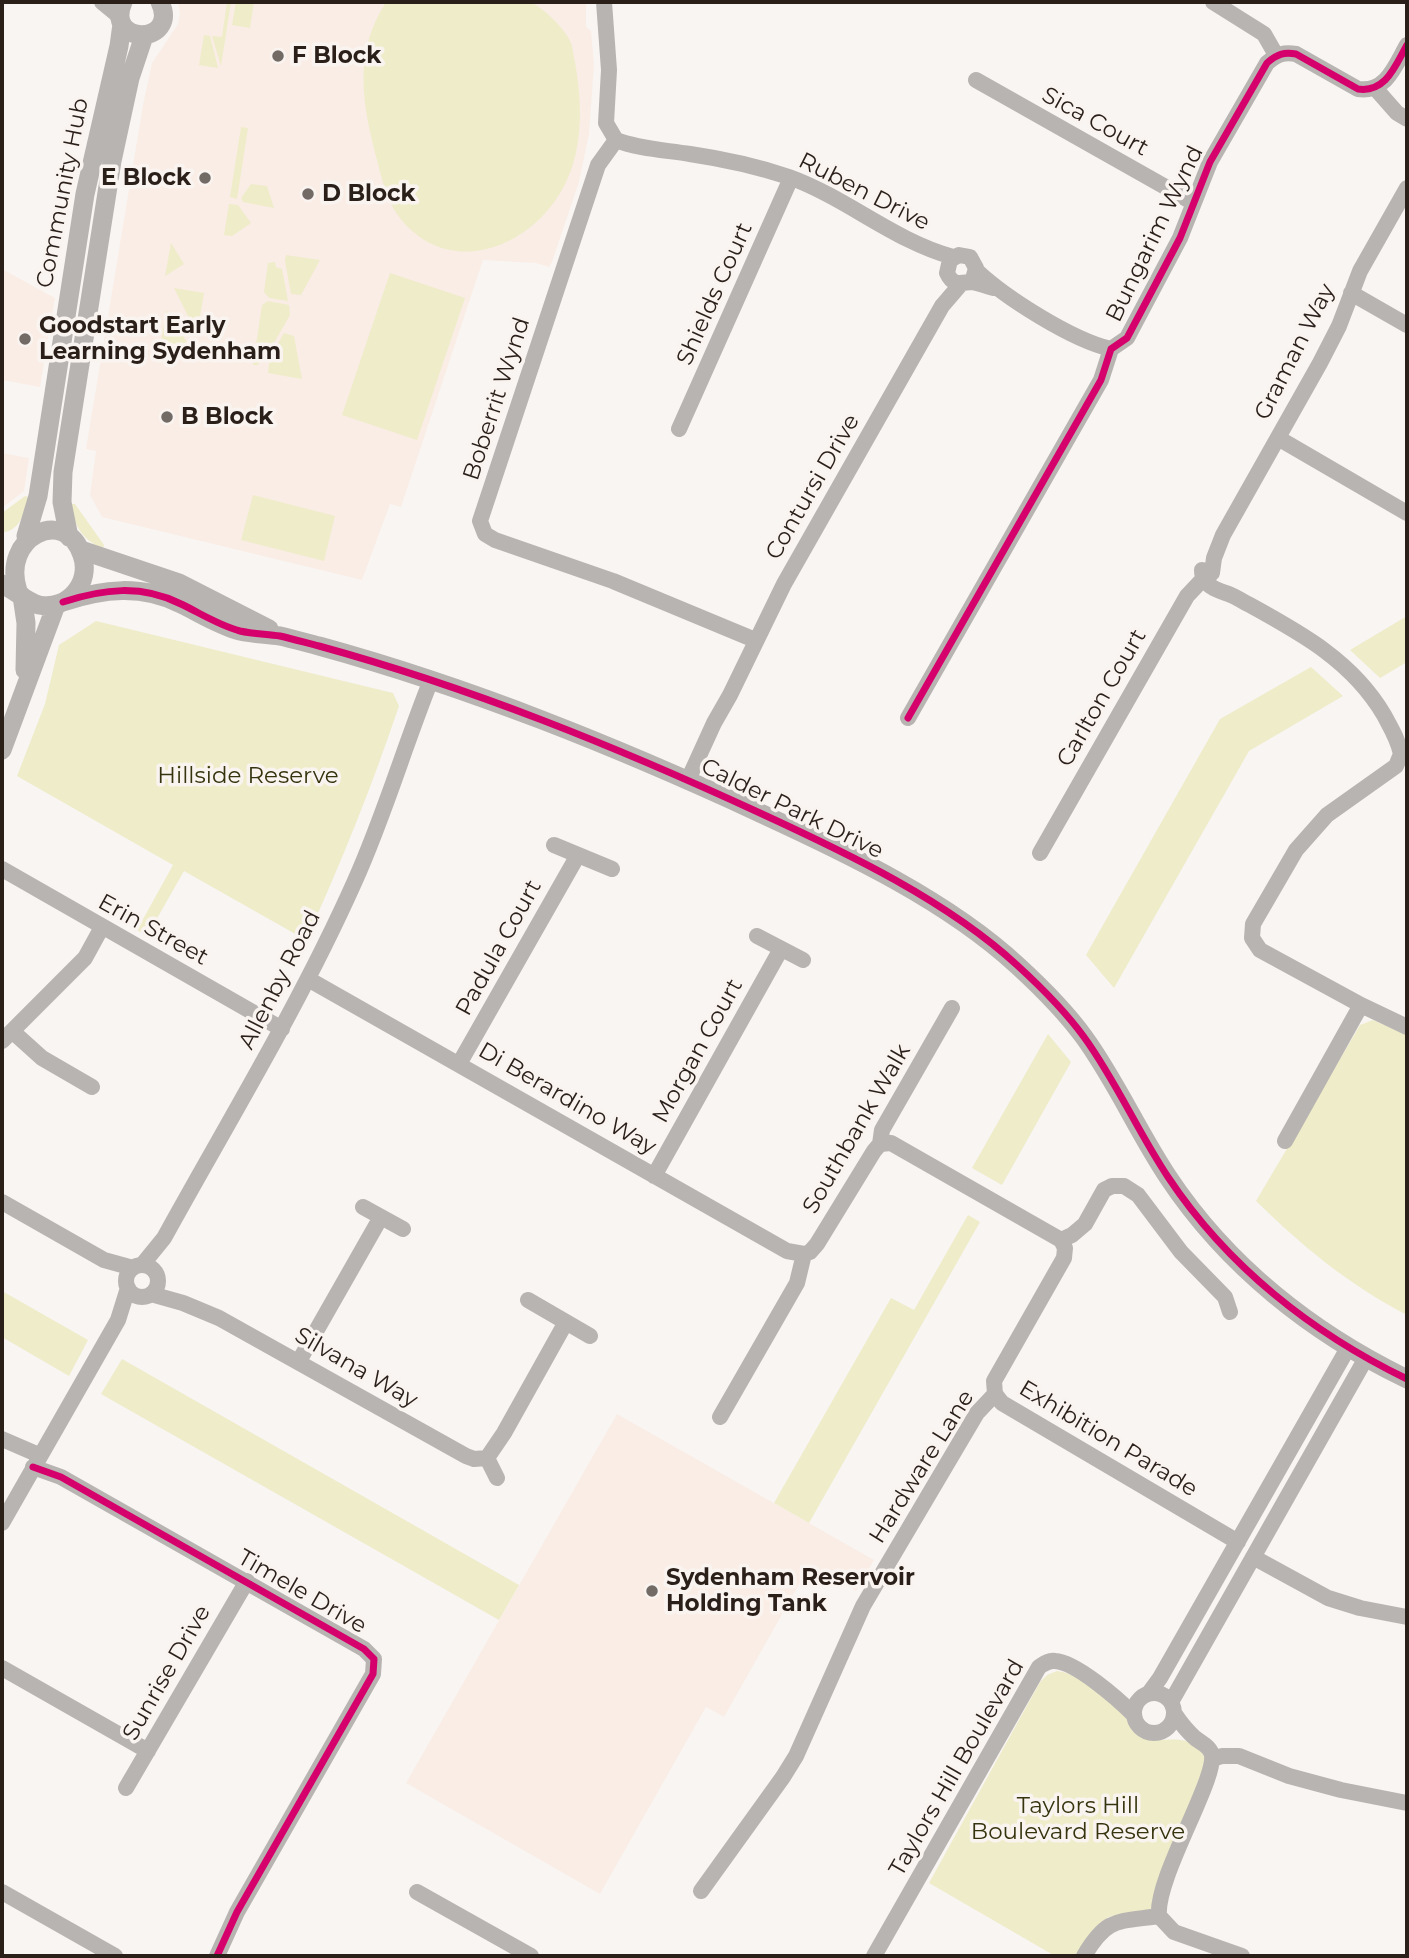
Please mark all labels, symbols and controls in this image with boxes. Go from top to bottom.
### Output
place label: F Block [292,42,381,70]
marker: F Block [270,48,286,64]
street label: Sica Court [1037,81,1153,163]
street label: Community Hub [31,96,95,290]
street label: Bungarim Wynd [1100,141,1210,327]
street label: Ruben Drive [794,147,934,237]
place label: E Block [101,164,191,192]
marker: E Block [197,170,213,186]
place label: D Block [322,180,416,208]
marker: D Block [300,186,316,202]
street label: Shields Court [671,218,759,370]
street label: Graman Way [1249,279,1341,425]
place label: Goodstart Early Learning Sydenham [39,312,281,366]
street label: Boberrit Wynd [458,314,536,484]
marker: Goodstart Early Learning Sydenham [17,331,33,347]
place label: B Block [181,403,273,431]
marker: B Block [159,409,175,425]
street label: Contursi Drive [760,409,866,565]
street label: Carlton Court [1051,624,1153,772]
street label: Calder Park Drive [696,753,888,865]
park label: Hillside Reserve [157,762,339,790]
street label: Padula Court [450,875,548,1021]
street label: Erin Street [93,888,213,972]
street label: Allenby Road [233,906,327,1054]
street label: Morgan Court [647,974,749,1128]
street label: Di Berardino Way [473,1037,661,1161]
street label: Southbank Walk [797,1039,917,1219]
street label: Silvana Way [290,1322,422,1414]
street label: Exhibition Parade [1014,1375,1202,1503]
street label: Hardware Lane [864,1385,980,1549]
street label: Timele Drive [233,1544,371,1640]
place label: Sydenham Reservoir Holding Tank [666,1564,915,1618]
marker: Sydenham Reservoir Holding Tank [644,1583,660,1599]
street label: Sunrise Drive [117,1600,217,1746]
street label: Taylors Hill Boulevard [884,1655,1030,1881]
park label: Taylors Hill Boulevard Reserve [971,1792,1185,1846]

